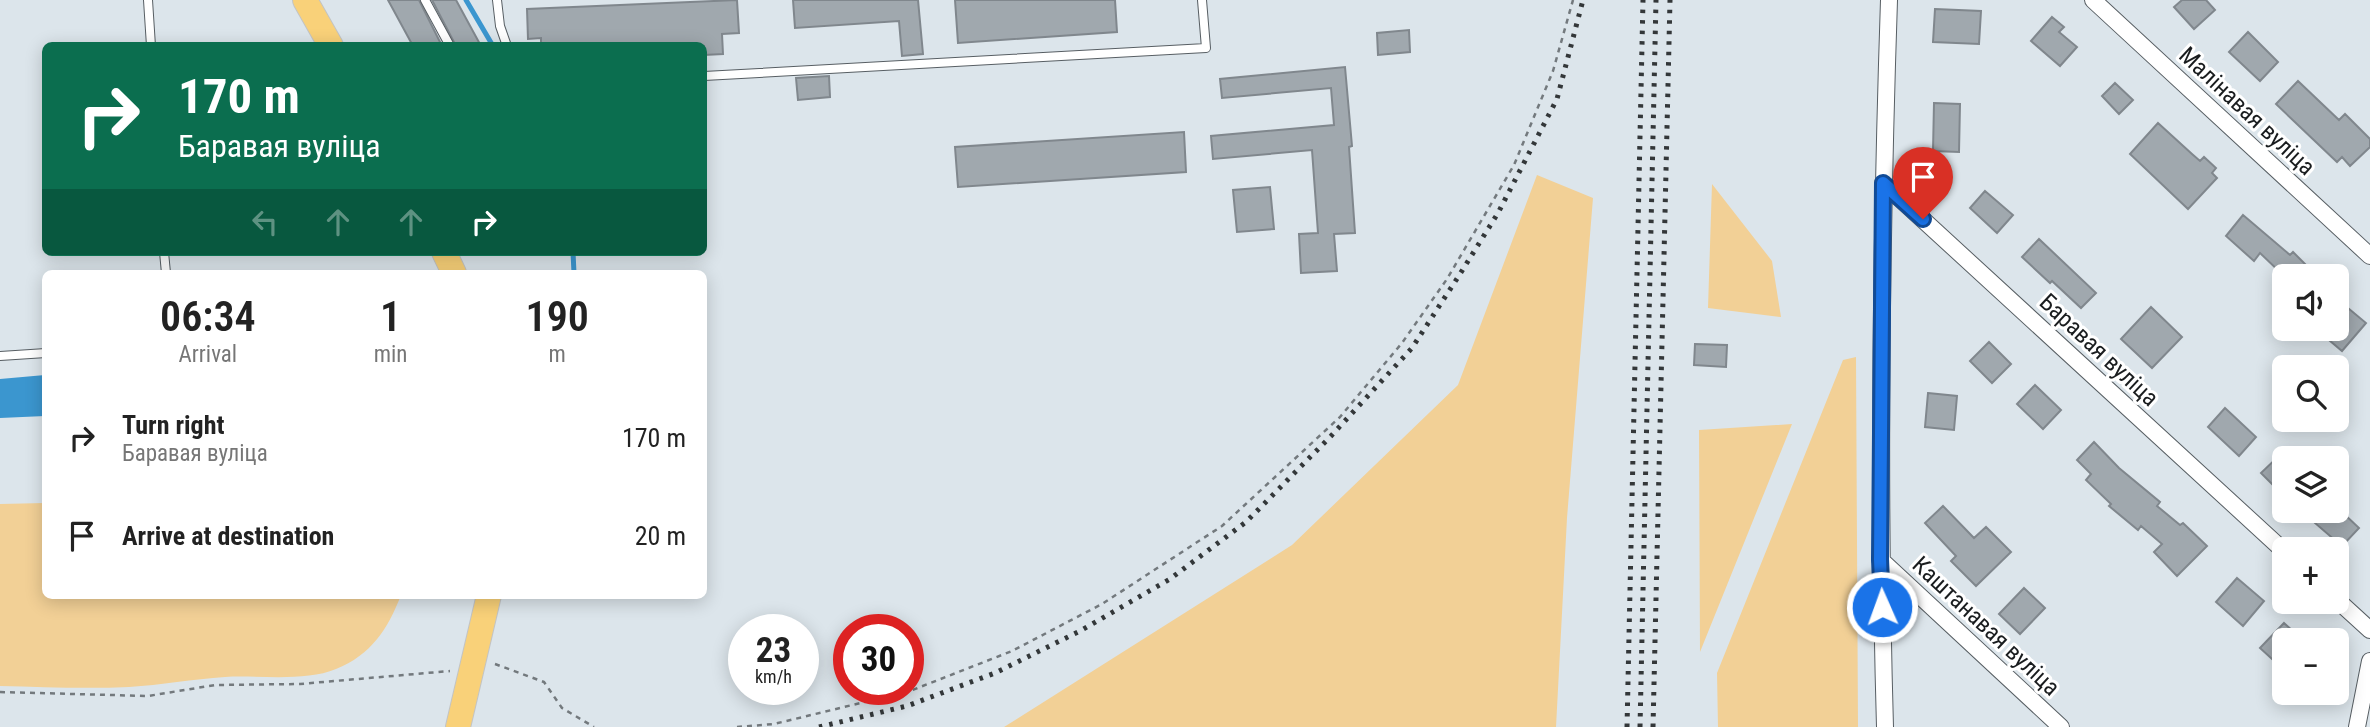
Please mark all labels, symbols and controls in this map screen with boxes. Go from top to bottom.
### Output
street label: Малінавая вуліца [2173,41,2321,181]
text: 170 m [178,68,300,125]
icon: right [63,70,154,161]
text: Баравая вуліца [178,127,381,165]
pin [1893,147,1953,219]
icon: arrive [1904,158,1942,196]
icon: left [246,203,284,241]
icon: ahead [319,203,357,241]
icon: ahead [392,203,430,241]
icon: right [465,203,503,241]
map controls [2272,264,2349,705]
button: sound [2272,264,2349,341]
street label: Баравая вуліца [2034,288,2164,412]
text: 06:34 [160,292,256,341]
text: 1 [380,292,401,341]
text: 190 [526,292,589,341]
text: Arrival [179,341,237,368]
text: min [374,341,407,368]
text: m [549,341,566,368]
button: search [2272,355,2349,432]
text: Turn right [122,410,224,440]
icon: right [63,419,101,457]
text: 170 m [622,423,686,453]
text: Баравая вуліца [122,440,268,467]
button: layers [2272,446,2349,523]
icon: arrive [63,517,101,555]
text: Arrive at destination [122,521,334,551]
text: 20 m [635,521,686,551]
button: + [2272,537,2349,614]
street label: Каштанавая вуліца [1907,551,2065,701]
position arrow [1845,570,1919,644]
speed limit sign: 30 [833,614,924,705]
button: − [2272,628,2349,705]
text: 23 [756,630,791,671]
text: km/h [755,666,792,687]

